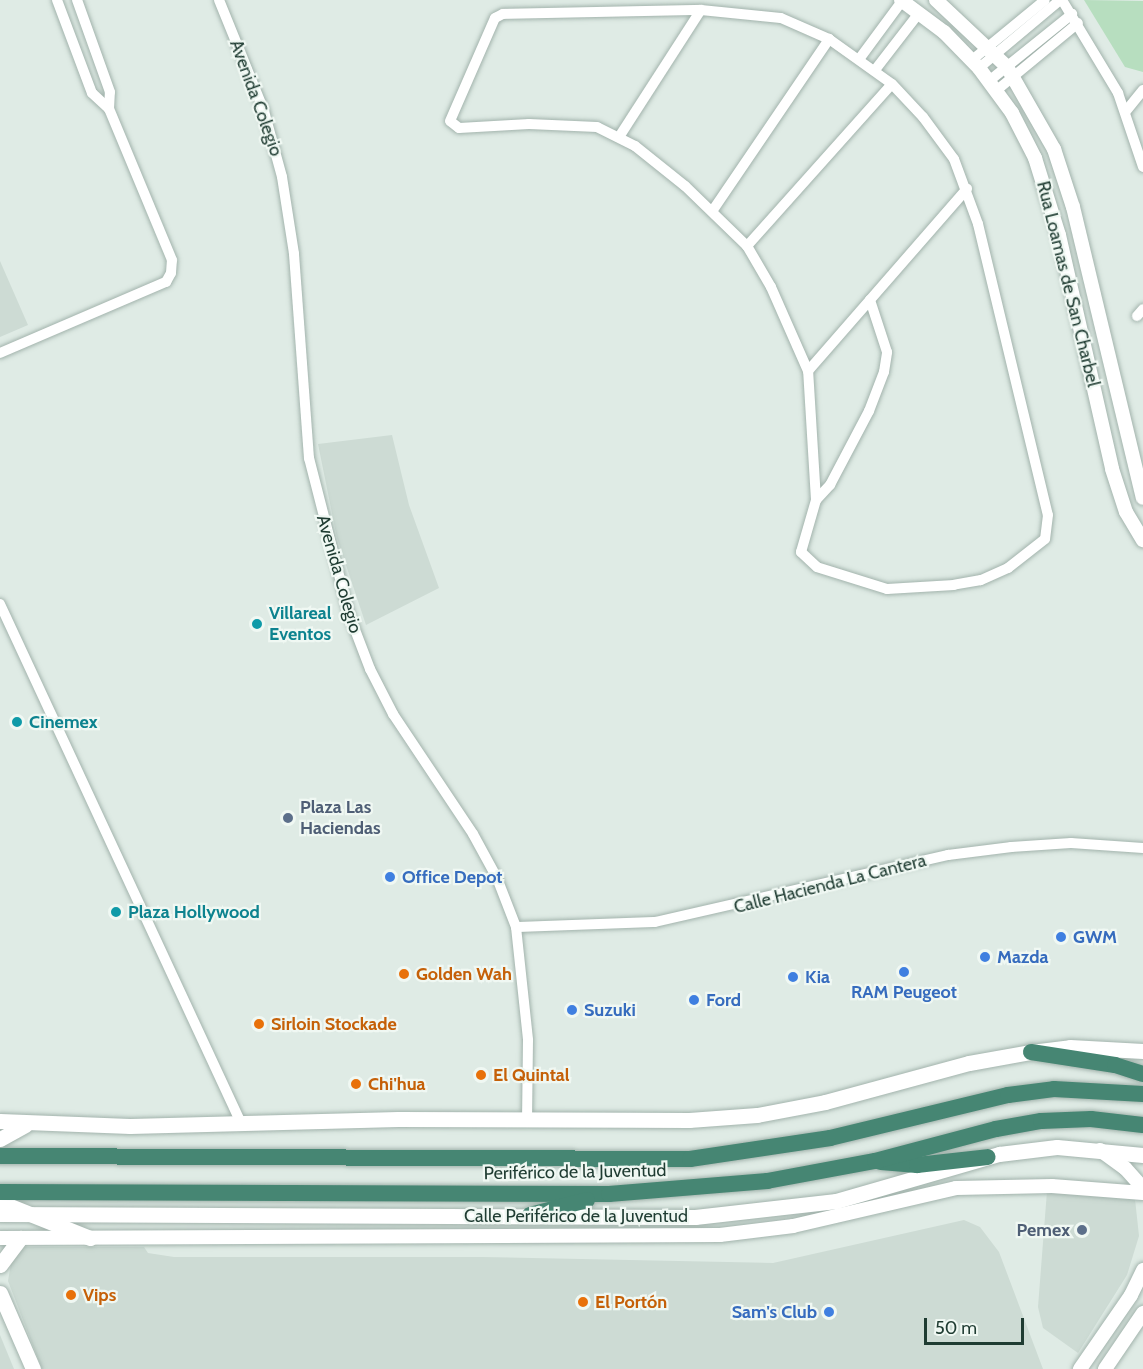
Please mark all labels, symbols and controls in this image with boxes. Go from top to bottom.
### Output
street label: Avenida Colegio [225,37,287,159]
street label: Rua Loamas de San Charbel [1032,179,1104,389]
street label: Avenida Colegio [312,512,366,636]
place label: Villareal Eventos [269,603,332,646]
marker: Villareal Eventos [250,617,264,631]
place label: Cinemex [29,711,98,733]
marker: Cinemex [10,715,24,729]
place label: Plaza Las Haciendas [300,797,380,840]
marker: Plaza Las Haciendas [281,811,295,825]
street label: Calle Hacienda La Cantera [732,850,928,918]
place label: Office Depot [402,866,503,888]
marker: Office Depot [383,870,397,884]
place label: Plaza Hollywood [128,901,260,923]
marker: Plaza Hollywood [109,905,123,919]
place label: GWM [1073,926,1117,948]
marker: GWM [1054,930,1068,944]
place label: Mazda [997,946,1048,968]
marker: Mazda [978,950,992,964]
place label: Golden Wah [416,963,512,985]
marker: RAM Peugeot [897,965,911,979]
place label: Kia [805,966,830,988]
marker: Golden Wah [397,967,411,981]
marker: Kia [786,970,800,984]
place label: RAM Peugeot [851,981,957,1003]
place label: Ford [706,989,741,1011]
marker: Ford [687,993,701,1007]
place label: Suzuki [584,999,636,1021]
marker: Suzuki [565,1003,579,1017]
place label: Sirloin Stockade [271,1013,397,1035]
marker: Sirloin Stockade [252,1017,266,1031]
place label: El Quintal [493,1064,570,1086]
marker: El Quintal [474,1068,488,1082]
place label: Chi'hua [368,1073,426,1095]
marker: Chi'hua [349,1077,363,1091]
street label: Periférico de la Juventud [484,1160,666,1184]
street label: Calle Periférico de la Juventud [464,1205,688,1227]
place label: Pemex [1017,1219,1070,1241]
marker: Pemex [1075,1223,1089,1237]
place label: Vips [83,1284,116,1306]
marker: Vips [64,1288,78,1302]
place label: El Portón [595,1291,667,1313]
marker: El Portón [576,1295,590,1309]
place label: Sam's Club [732,1301,817,1323]
marker: Sam's Club [822,1305,836,1319]
scale bar [927,1306,1028,1344]
text: 50 m [935,1317,977,1339]

